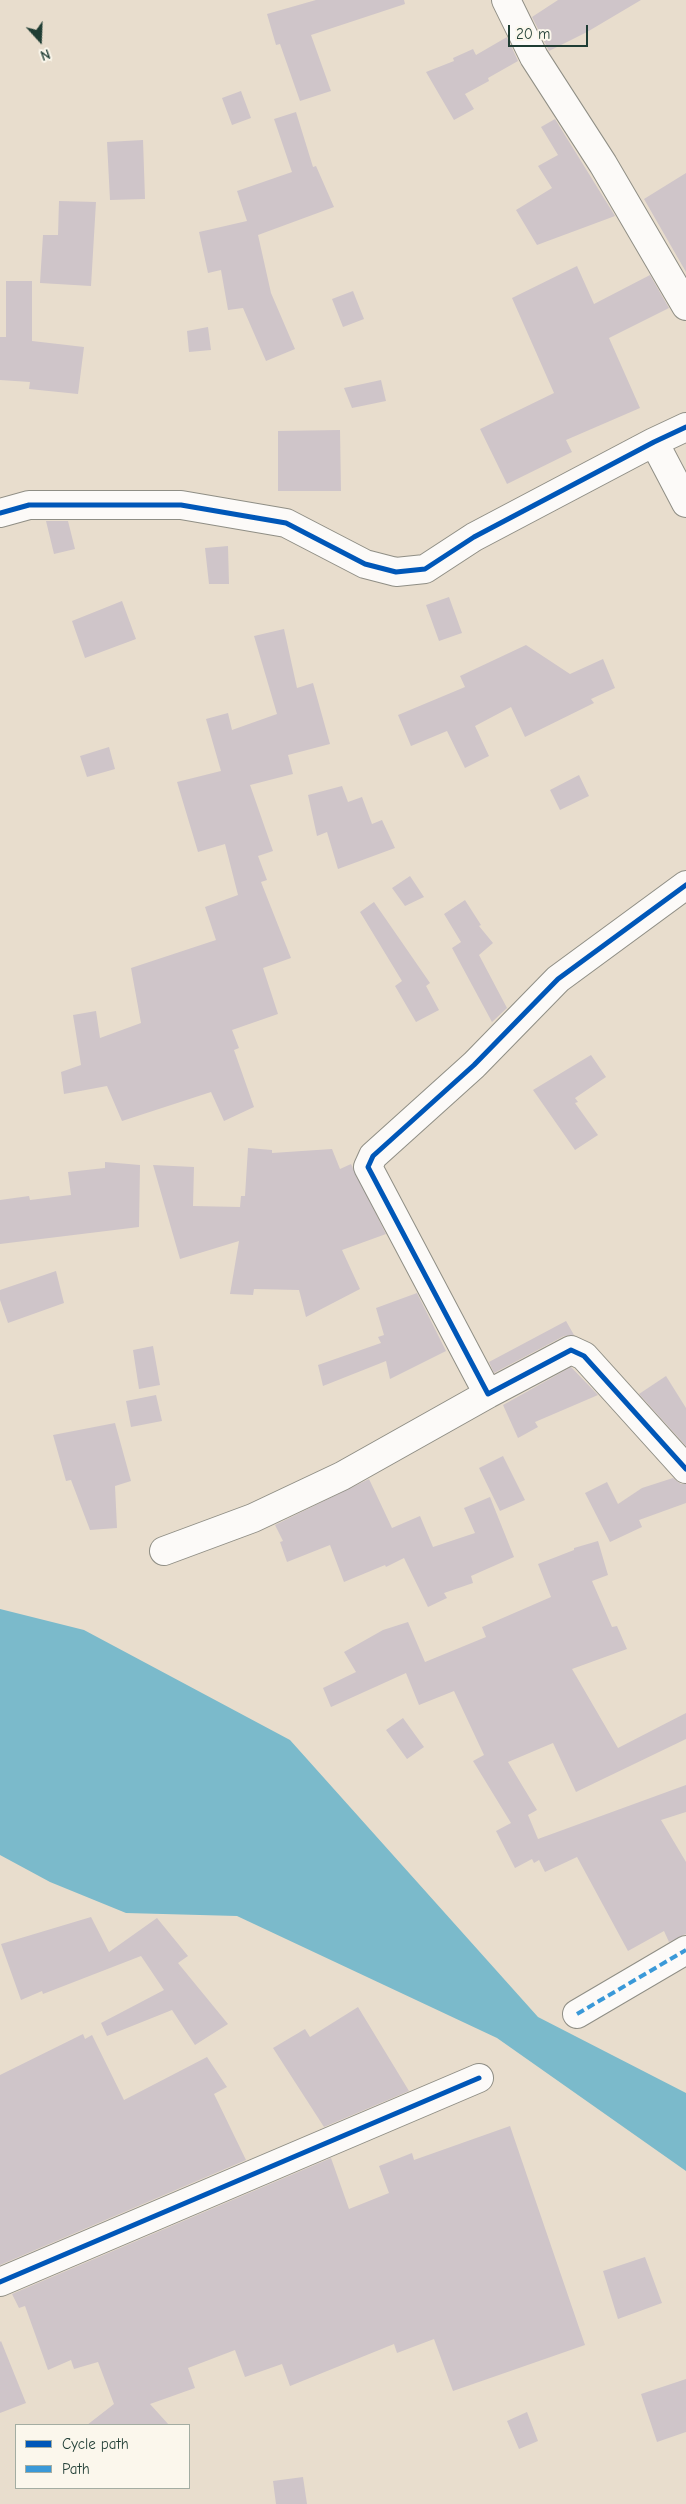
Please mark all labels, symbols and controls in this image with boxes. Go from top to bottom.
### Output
north arrow [15,15,65,65]
scale bar [511,15,591,47]
text: 20 m [516,25,550,43]
text: N [38,45,53,64]
legend [15,2424,190,2489]
text: Cycle path [62,2435,129,2453]
text: Path [62,2460,90,2478]

